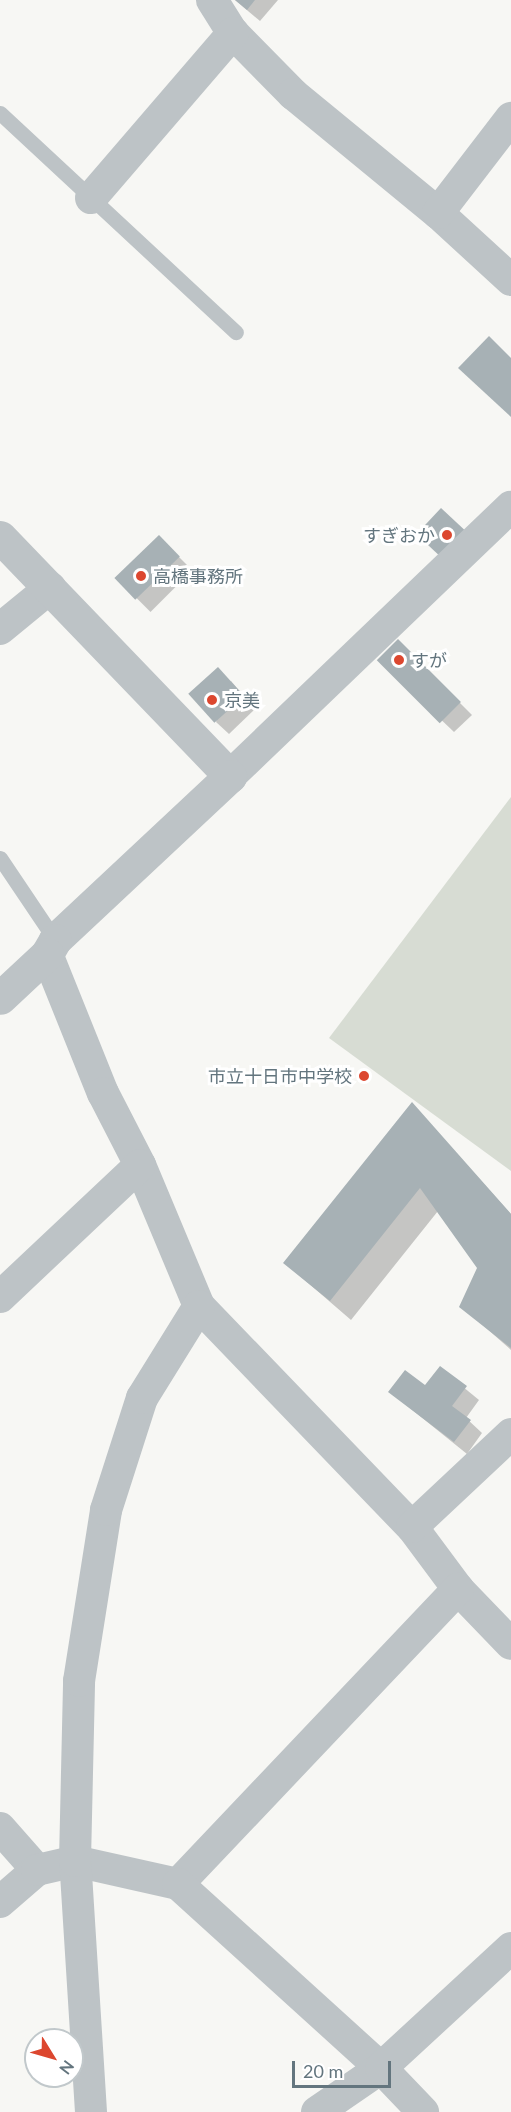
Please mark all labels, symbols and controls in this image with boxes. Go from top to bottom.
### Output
place label: すぎおか [363,524,435,546]
marker: すぎおか [440,528,454,542]
place label: 高橋事務所 [153,565,243,587]
marker: 高橋事務所 [134,569,148,583]
place label: すが [411,649,447,671]
marker: すが [392,653,406,667]
place label: 京美 [224,689,260,711]
marker: 京美 [205,693,219,707]
place label: 市立十日市中学校 [208,1065,352,1087]
marker: 市立十日市中学校 [357,1069,371,1083]
north arrow [24,2028,84,2088]
scale bar [295,2049,394,2087]
text: N [56,2057,78,2079]
text: 20 m [303,2060,343,2082]

